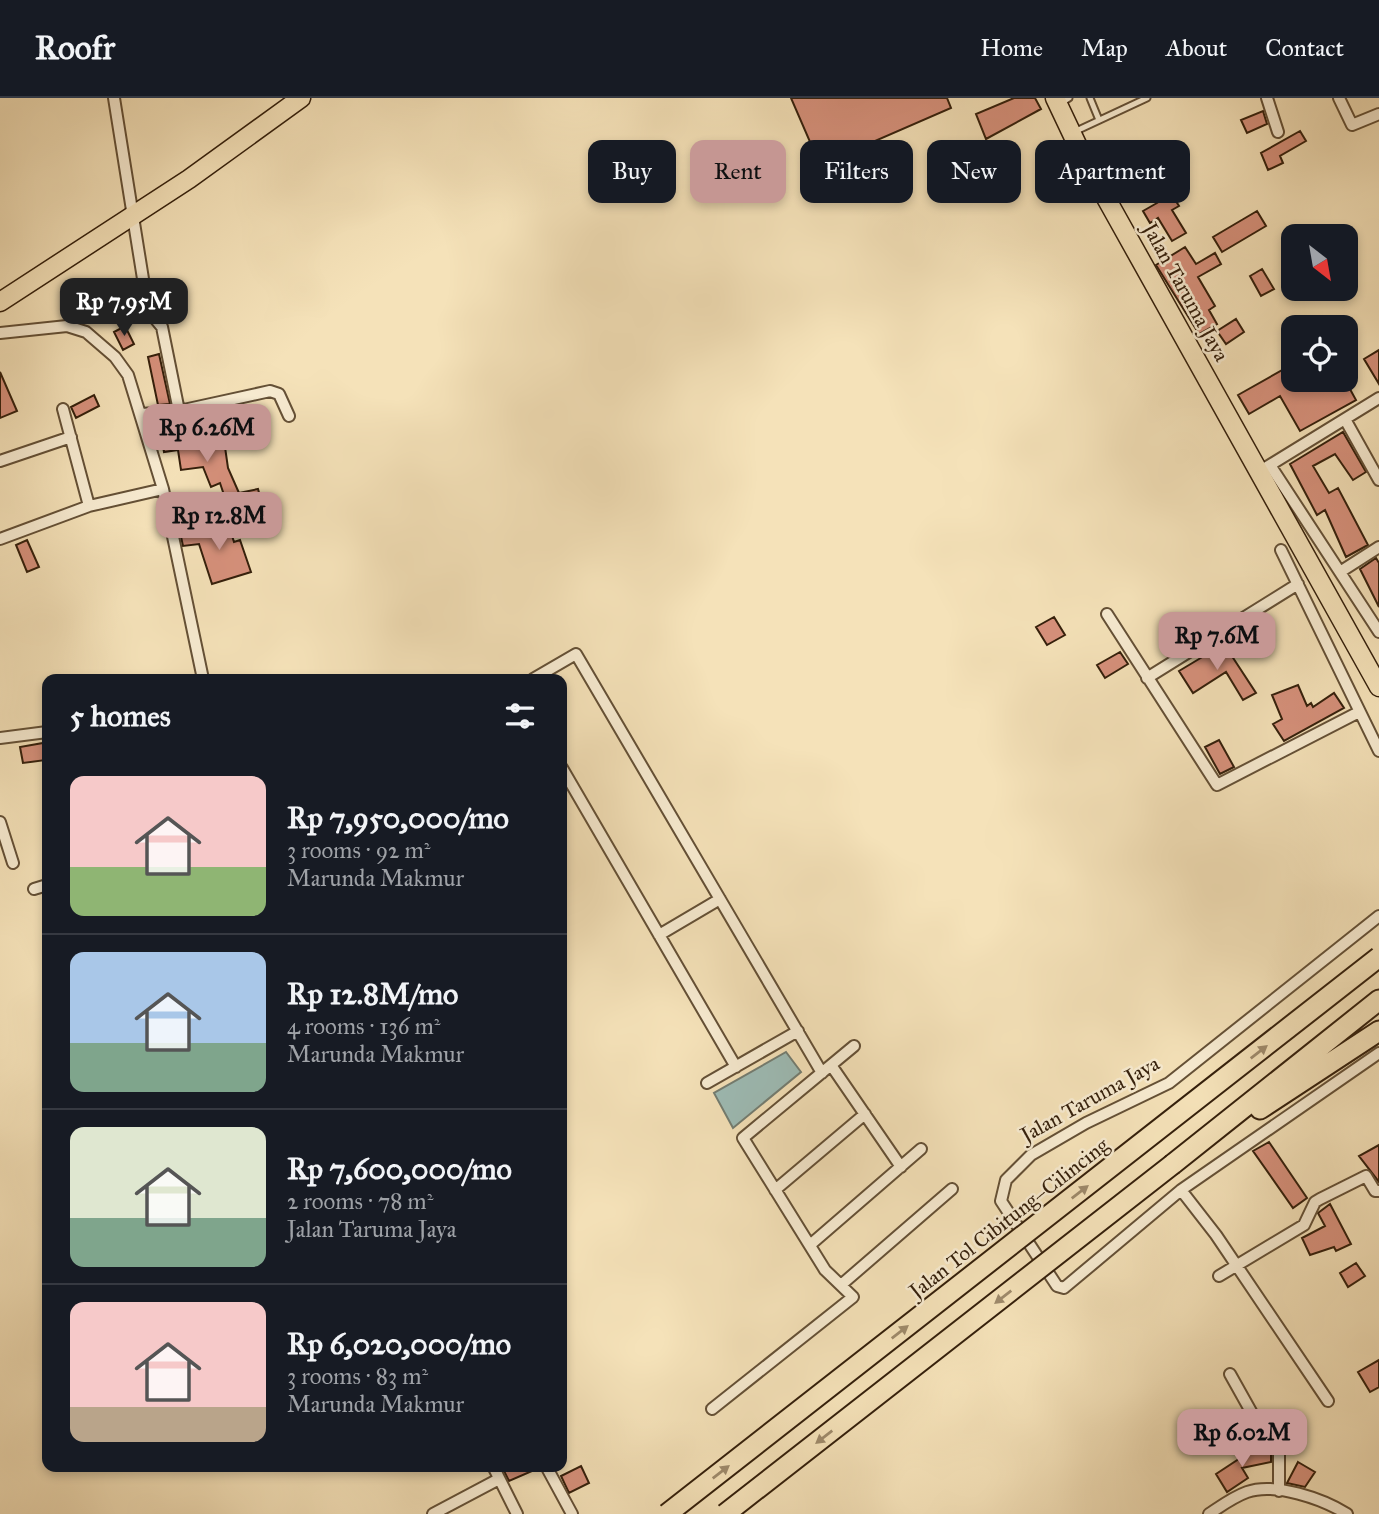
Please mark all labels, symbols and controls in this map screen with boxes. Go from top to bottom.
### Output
text: Roofr [35,28,115,68]
text: Home [980,33,1043,63]
text: Map [1081,33,1128,63]
text: About [1166,33,1227,63]
text: Contact [1265,33,1344,63]
chip: Buy [588,140,676,203]
chip: Rent [690,140,786,203]
chip: Filters [800,140,913,203]
chip: New [927,140,1021,203]
chip: Apartment [1035,140,1190,203]
street label: Jalan Taruma Jaya [1136,216,1235,366]
north arrow [1281,224,1358,301]
map controls [1281,224,1358,392]
pin: Rp 7.95M [52,278,196,338]
text: Rp 7.95M [76,287,172,315]
button: locate [1281,315,1358,392]
pin: Rp 6.26M [135,404,279,464]
text: Rp 6.26M [159,413,255,441]
pin: Rp 12.8M [147,492,291,552]
text: Rp 12.8M [172,501,266,529]
pin: Rp 7.6M [1152,612,1282,672]
text: Rp 7.6M [1175,621,1259,649]
icon: filters [501,697,539,735]
text: 5 homes [70,698,171,734]
text: Rp 7,950,000/mo [287,800,509,836]
icon: home [126,804,210,888]
text: 3 rooms · 92 m² [287,836,430,864]
text: Marunda Makmur [287,864,464,892]
text: Rp 12.8M/mo [287,976,458,1012]
icon: home [126,980,210,1064]
text: 4 rooms · 136 m² [287,1012,440,1040]
text: Marunda Makmur [287,1040,464,1068]
one-way arrow [1251,1045,1268,1060]
street label: Jalan Taruma Jaya [1014,1050,1164,1149]
street label: Jalan Tol Cibitung–Cilincing [902,1132,1114,1305]
text: Rp 7,600,000/mo [287,1151,512,1187]
icon: home [126,1155,210,1239]
one-way arrow [1070,1184,1088,1199]
text: 2 rooms · 78 m² [287,1187,433,1215]
text: Jalan Taruma Jaya [287,1215,456,1243]
one-way arrow [995,1289,1013,1304]
one-way arrow [891,1324,909,1339]
text: Rp 6,020,000/mo [287,1326,511,1362]
icon: home [126,1330,210,1414]
text: 3 rooms · 83 m² [287,1362,428,1390]
text: Marunda Makmur [287,1390,464,1418]
pin: Rp 6.02M [1170,1410,1314,1469]
text: Rp 6.02M [1193,1418,1291,1446]
one-way arrow [815,1429,833,1443]
one-way arrow [712,1464,730,1479]

